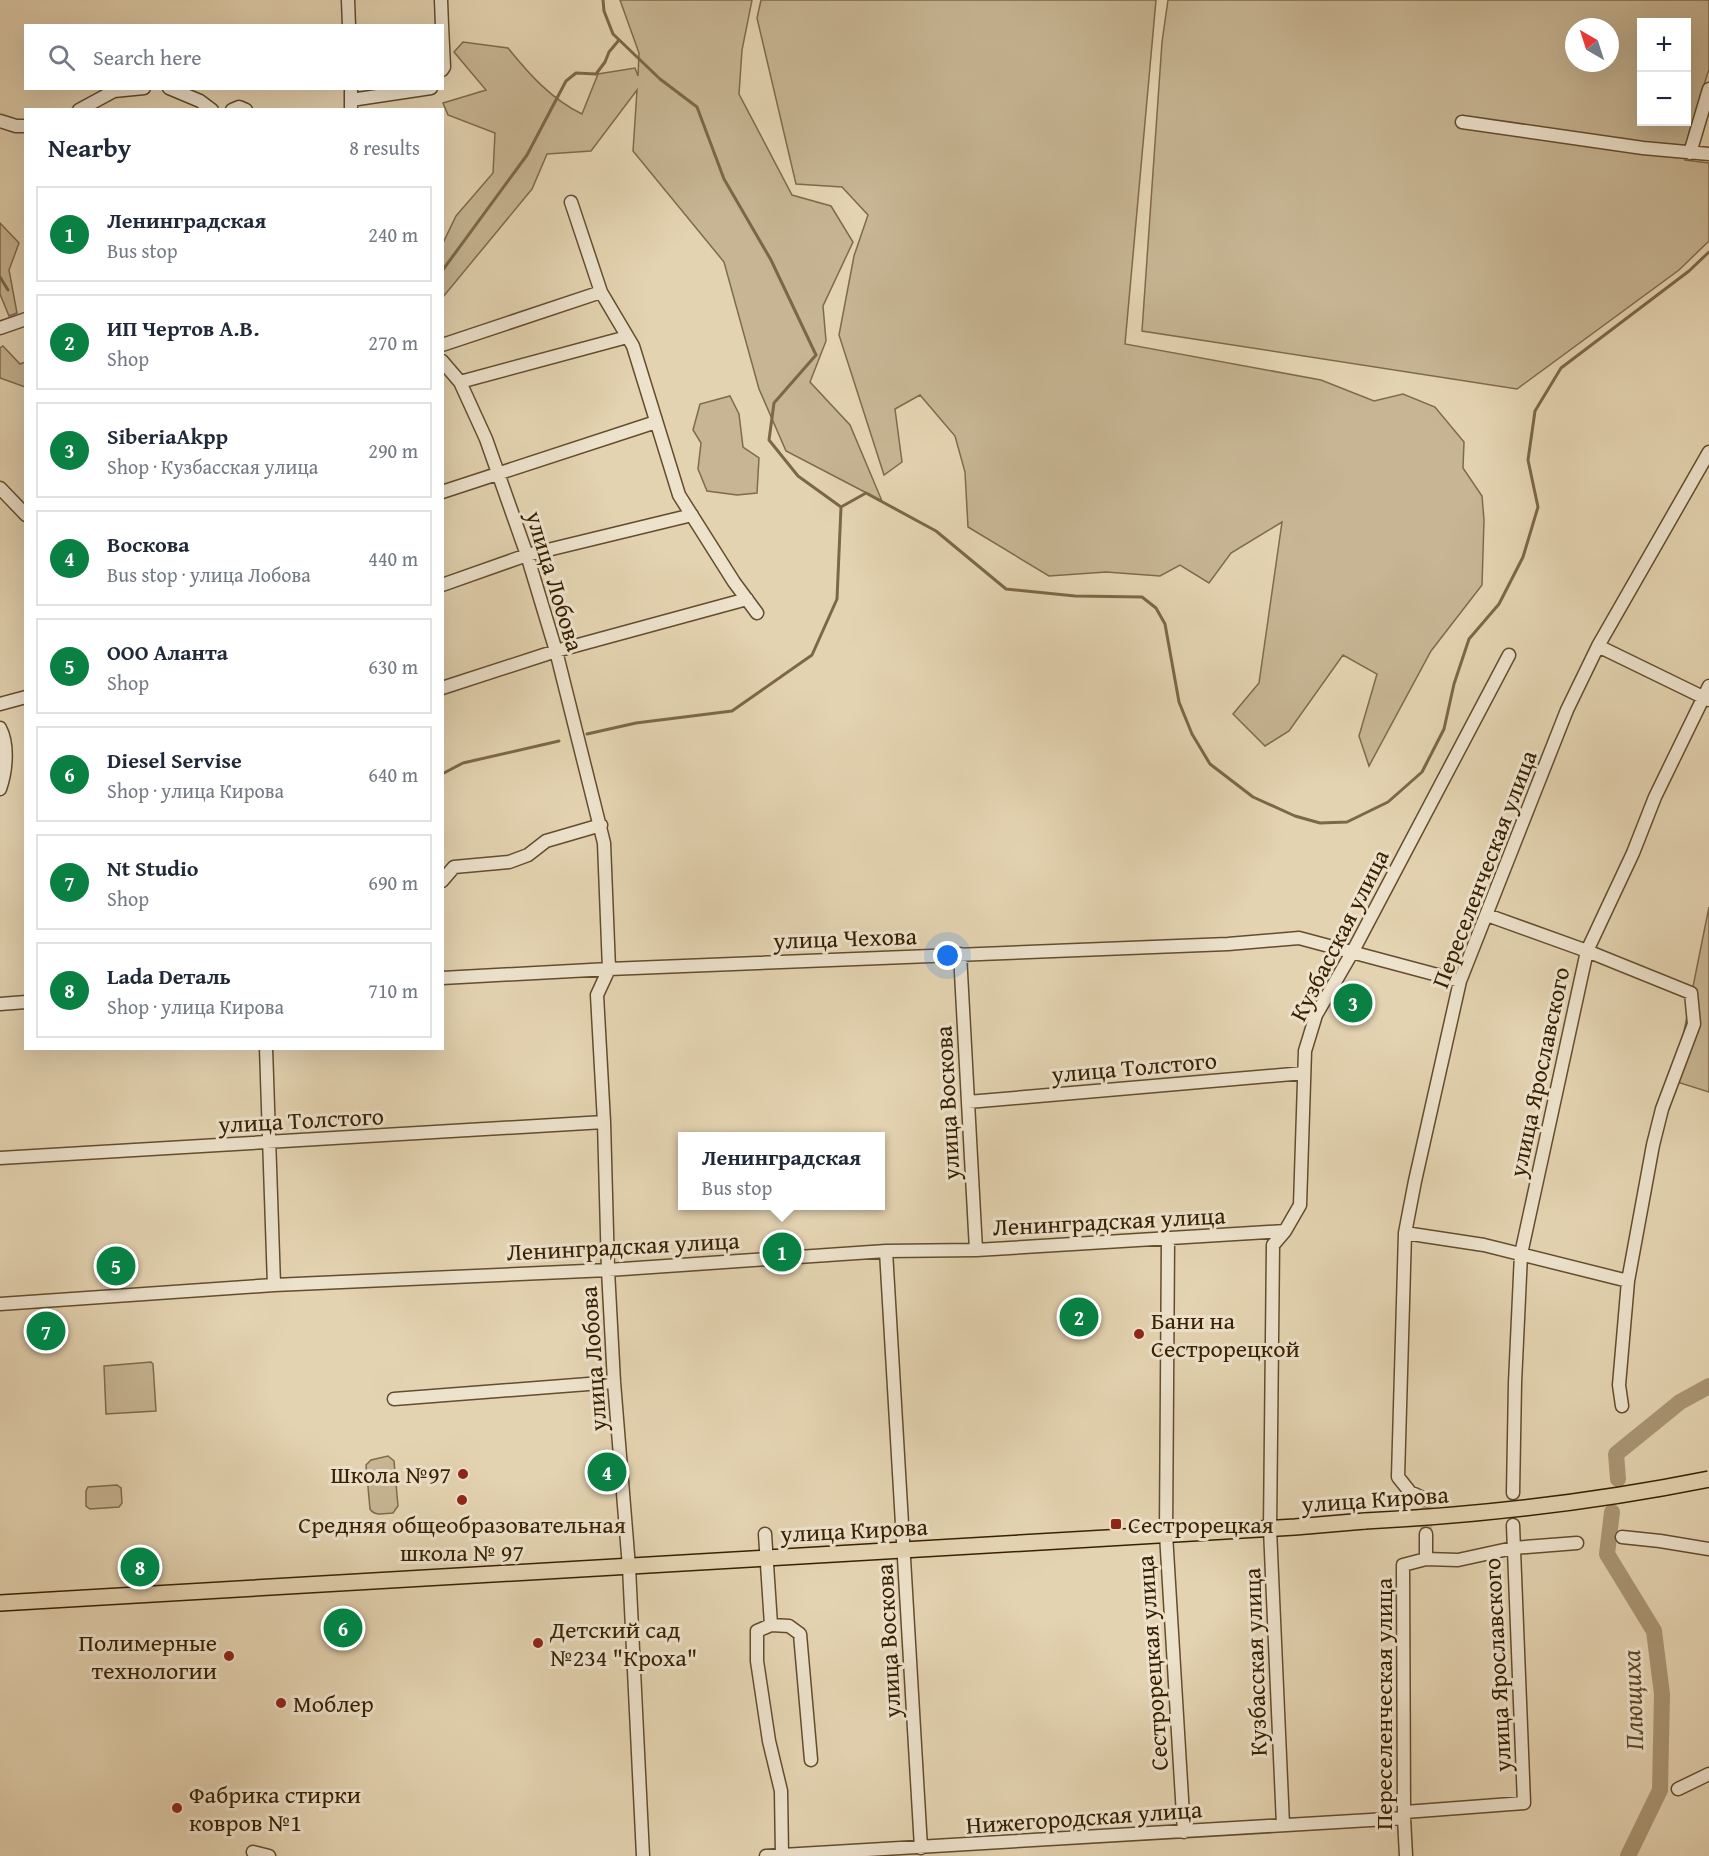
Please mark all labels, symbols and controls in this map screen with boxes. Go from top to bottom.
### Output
north arrow [1565,18,1619,72]
map controls [1637,18,1691,126]
button: + [1637,18,1691,72]
search box [24,24,444,90]
icon: search [45,41,78,74]
text: Search here [93,41,202,73]
button: − [1637,72,1691,126]
text: Nearby [48,128,131,167]
text: 8 results [349,133,420,162]
text: Ленинградская [107,204,266,236]
text: 1 [64,220,75,249]
text: 240 m [368,220,418,249]
text: Bus stop [107,236,178,265]
text: ИП Чертов А.В. [107,312,259,344]
text: 2 [64,328,75,357]
text: 270 m [368,328,418,357]
text: Shop [107,344,149,373]
text: SiberiaAkpp [107,420,228,452]
text: 3 [64,436,75,465]
text: 290 m [368,436,418,465]
text: Shop · Кузбасская улица [107,452,318,481]
street label: улица Лобова [517,505,593,656]
text: Воскова [107,528,190,560]
text: 4 [64,544,75,573]
text: 440 m [368,544,418,573]
text: Bus stop · улица Лобова [107,560,311,589]
text: ООО Аланта [107,636,228,668]
text: 5 [64,652,75,681]
text: 630 m [368,652,418,681]
text: Shop [107,668,149,697]
text: Diesel Servise [107,744,242,776]
street label: Переселенческая улица [1422,744,1546,993]
text: 6 [64,760,75,789]
text: 640 m [368,760,418,789]
text: Shop · улица Кирова [107,776,284,805]
street label: Кузбасская улица [1281,843,1398,1027]
text: Nt Studio [107,852,199,884]
text: 7 [64,868,75,897]
text: 690 m [368,868,418,897]
text: Shop [107,884,149,913]
street label: улица Чехова [772,918,918,958]
your location [933,941,962,970]
text: Lada Dеталь [107,960,231,992]
street label: улица Ярославского [1499,964,1578,1181]
text: 8 [64,976,75,1005]
text: 710 m [368,976,418,1005]
pin: 3 [1334,980,1372,1026]
text: Shop · улица Кирова [107,992,284,1021]
street label: улица Воскова [925,1024,969,1182]
street label: улица Толстого [1049,1042,1218,1092]
street label: улица Толстого [216,1098,385,1142]
popup [678,1132,885,1210]
text: Ленинградская [702,1141,861,1173]
text: Bus stop [702,1173,772,1202]
street label: Ленинградская улица [992,1197,1227,1245]
street label: Ленинградская улица [506,1222,741,1270]
pin: 1 [762,1230,802,1274]
pin: 5 [96,1244,136,1288]
street label: улица Лобова [570,1285,616,1434]
pin: 2 [1060,1294,1098,1340]
place label: Бани на Сестрорецкой [1151,1303,1300,1366]
pin: 7 [26,1308,66,1354]
marker: Бани на Сестрорецкой [1132,1327,1146,1341]
pin: 4 [588,1450,626,1494]
place label: Школа №97 [330,1457,451,1492]
marker: Школа №97 [456,1467,470,1481]
street label: улица Кирова [1299,1476,1450,1522]
marker: Средняя общеобразовательная школа № 97 [455,1493,469,1507]
place label: Средняя общеобразовательная школа № 97 [298,1507,626,1570]
place label: Сестрорецкая [1128,1507,1274,1542]
street label: улица Кирова [778,1509,929,1551]
marker: Сестрорецкая [1109,1517,1123,1531]
pin: 8 [120,1544,160,1590]
street label: Сестрорецкая улица [1127,1554,1177,1772]
street label: улица Ярославского [1474,1557,1520,1774]
street label: улица Воскова [866,1562,910,1720]
street label: Кузбасская улица [1234,1567,1276,1757]
street label: Переселенческая улица [1366,1577,1401,1830]
pin: 6 [324,1606,362,1650]
place label: Детский сад №234 "Кроха" [549,1612,697,1675]
place label: Полимерные технологии [78,1625,217,1688]
marker: Детский сад №234 "Кроха" [531,1636,545,1650]
marker: Полимерные технологии [222,1649,236,1663]
water label: Плющиха [1611,1649,1653,1751]
place label: Моблер [293,1686,374,1721]
marker: Моблер [274,1696,288,1710]
place label: Фабрика стирки ковров №1 [189,1777,361,1840]
street label: Нижегородская улица [965,1791,1204,1843]
marker: Фабрика стирки ковров №1 [170,1801,184,1815]

